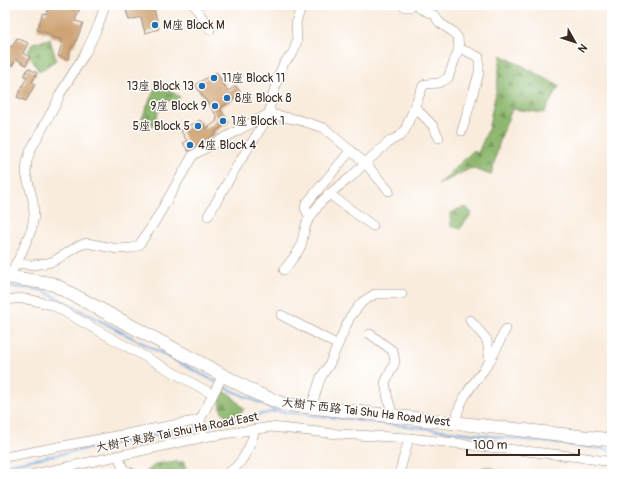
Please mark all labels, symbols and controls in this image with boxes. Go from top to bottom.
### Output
place label: M座 Block M [163,18,225,33]
marker: M座 Block M [150,20,160,30]
north arrow [555,22,595,62]
text: N [575,41,590,55]
place label: 11座 Block 11 [222,71,285,86]
marker: 11座 Block 11 [209,73,219,83]
place label: 13座 Block 13 [127,79,194,94]
marker: 13座 Block 13 [197,81,207,91]
place label: 8座 Block 8 [235,91,292,106]
marker: 8座 Block 8 [222,93,232,103]
place label: 9座 Block 9 [150,99,207,114]
marker: 9座 Block 9 [210,101,220,111]
place label: 1座 Block 1 [231,114,285,129]
marker: 1座 Block 1 [218,116,228,126]
place label: 5座 Block 5 [133,119,190,134]
marker: 5座 Block 5 [193,121,203,131]
place label: 4座 Block 4 [198,138,256,153]
marker: 4座 Block 4 [185,140,195,150]
street label: 大樹下西路 Tai Shu Ha Road West [281,395,451,430]
street label: 大樹下東路 Tai Shu Ha Road East [94,409,260,456]
scale bar [467,431,579,457]
text: 100 m [473,438,508,453]

